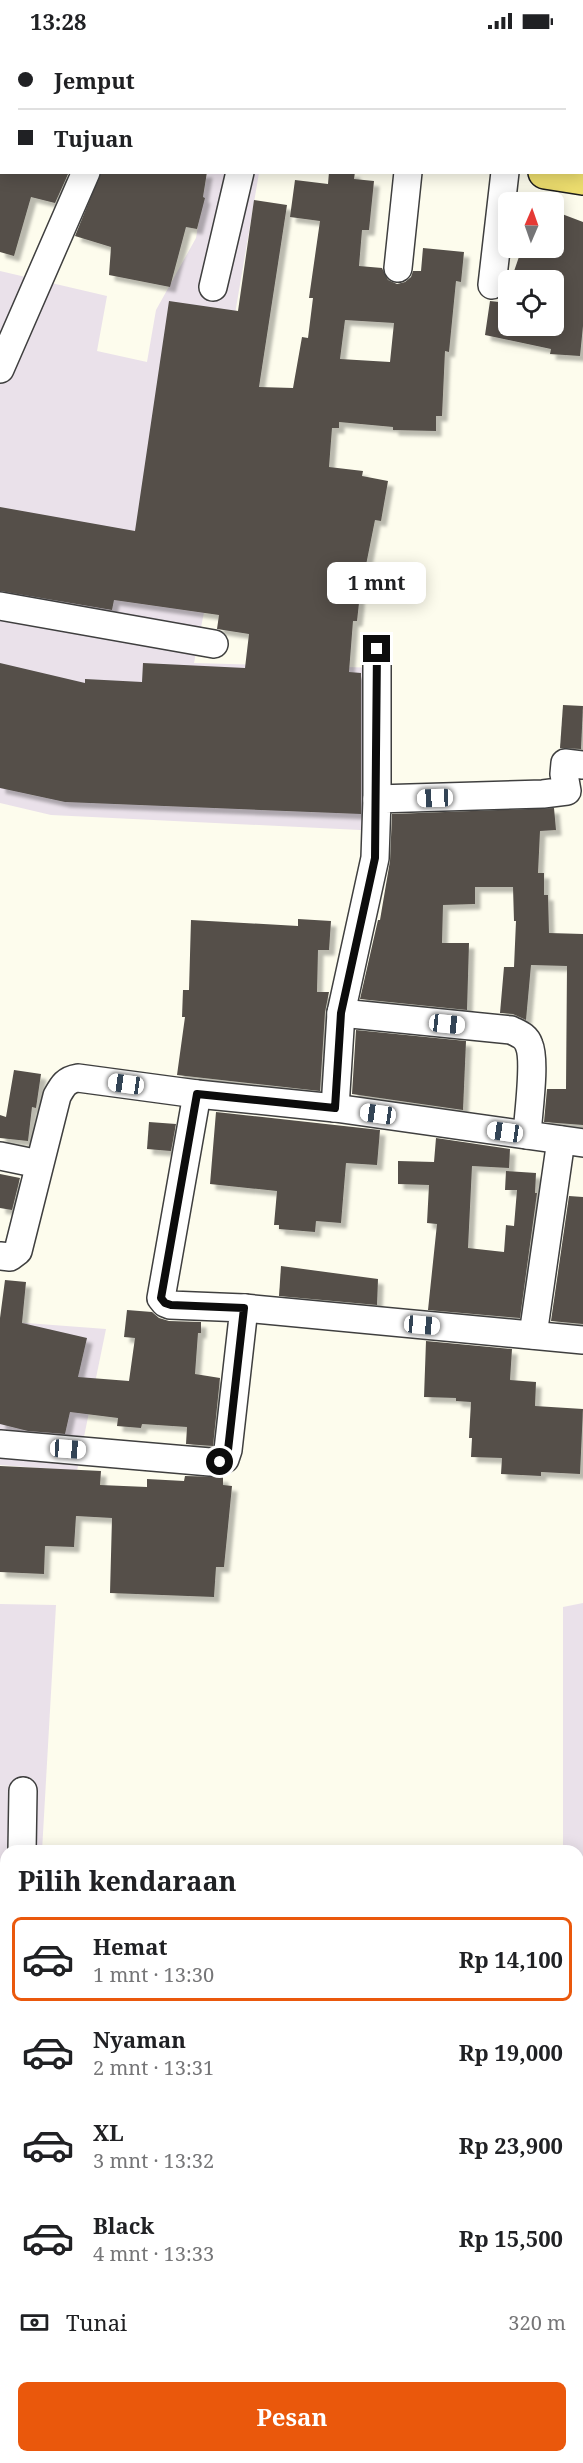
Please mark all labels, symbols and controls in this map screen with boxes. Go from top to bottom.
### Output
text: 13:28 [30,6,86,36]
text: Jemput [54,65,135,95]
text: Tujuan [54,123,133,153]
north arrow [498,192,564,258]
map controls [498,192,564,336]
button: locate [498,270,564,336]
callout: 1 mnt [328,562,427,604]
text: 1 mnt [348,569,405,596]
route end [363,635,390,662]
car [417,788,453,808]
car [428,1013,466,1035]
car [107,1073,145,1095]
car [359,1103,397,1125]
car [486,1121,524,1143]
car [403,1314,441,1336]
car [49,1439,87,1459]
route start [206,1448,233,1475]
text: Pilih kendaraan [18,1862,237,1899]
text: Hemat [93,1931,167,1961]
icon: car [21,1932,75,1986]
text: Rp 14,100 [459,1944,563,1974]
text: 1 mnt · 13:30 [93,1961,214,1988]
text: Nyaman [93,2024,186,2054]
icon: car [21,2025,75,2079]
text: Rp 19,000 [459,2037,563,2067]
text: 2 mnt · 13:31 [93,2054,214,2081]
text: XL [93,2117,124,2147]
icon: car [21,2118,75,2172]
text: Rp 23,900 [459,2130,563,2160]
text: 3 mnt · 13:32 [93,2147,214,2174]
text: Black [93,2210,154,2240]
icon: car [21,2211,75,2265]
text: Rp 15,500 [459,2223,563,2253]
text: 4 mnt · 13:33 [93,2240,214,2267]
icon: cash [18,2306,51,2339]
text: Tunai [66,2307,127,2337]
text: 320 m [508,2309,566,2336]
button: Pesan [18,2382,566,2451]

